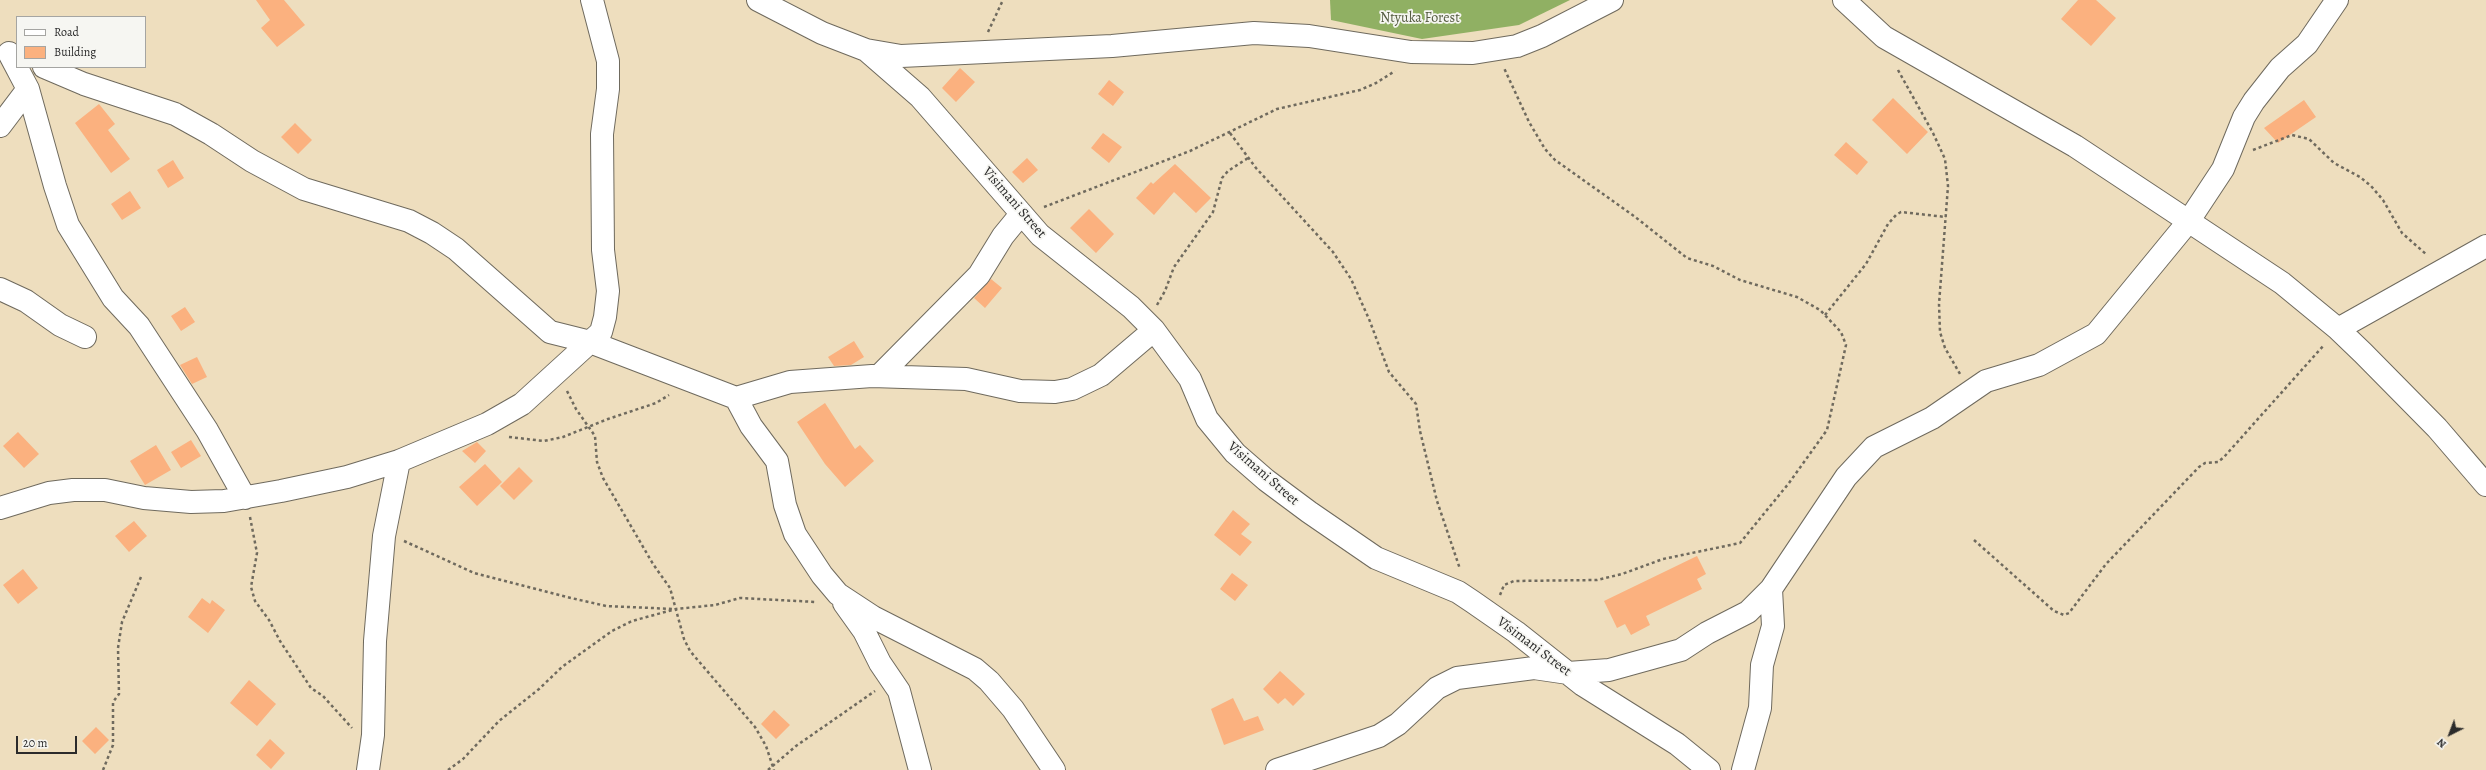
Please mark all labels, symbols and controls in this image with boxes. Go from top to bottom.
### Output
park label: Ntyuka Forest [1380,11,1460,27]
legend [16,16,146,68]
text: Road [54,24,79,40]
text: Building [54,44,96,60]
street label: Visimani Street [979,164,1049,242]
street label: Visimani Street [1224,439,1302,509]
street label: Visimani Street [1494,614,1574,680]
north arrow [2430,714,2470,754]
scale bar [18,728,79,754]
text: 20 m [23,735,47,751]
text: N [2434,735,2450,752]

